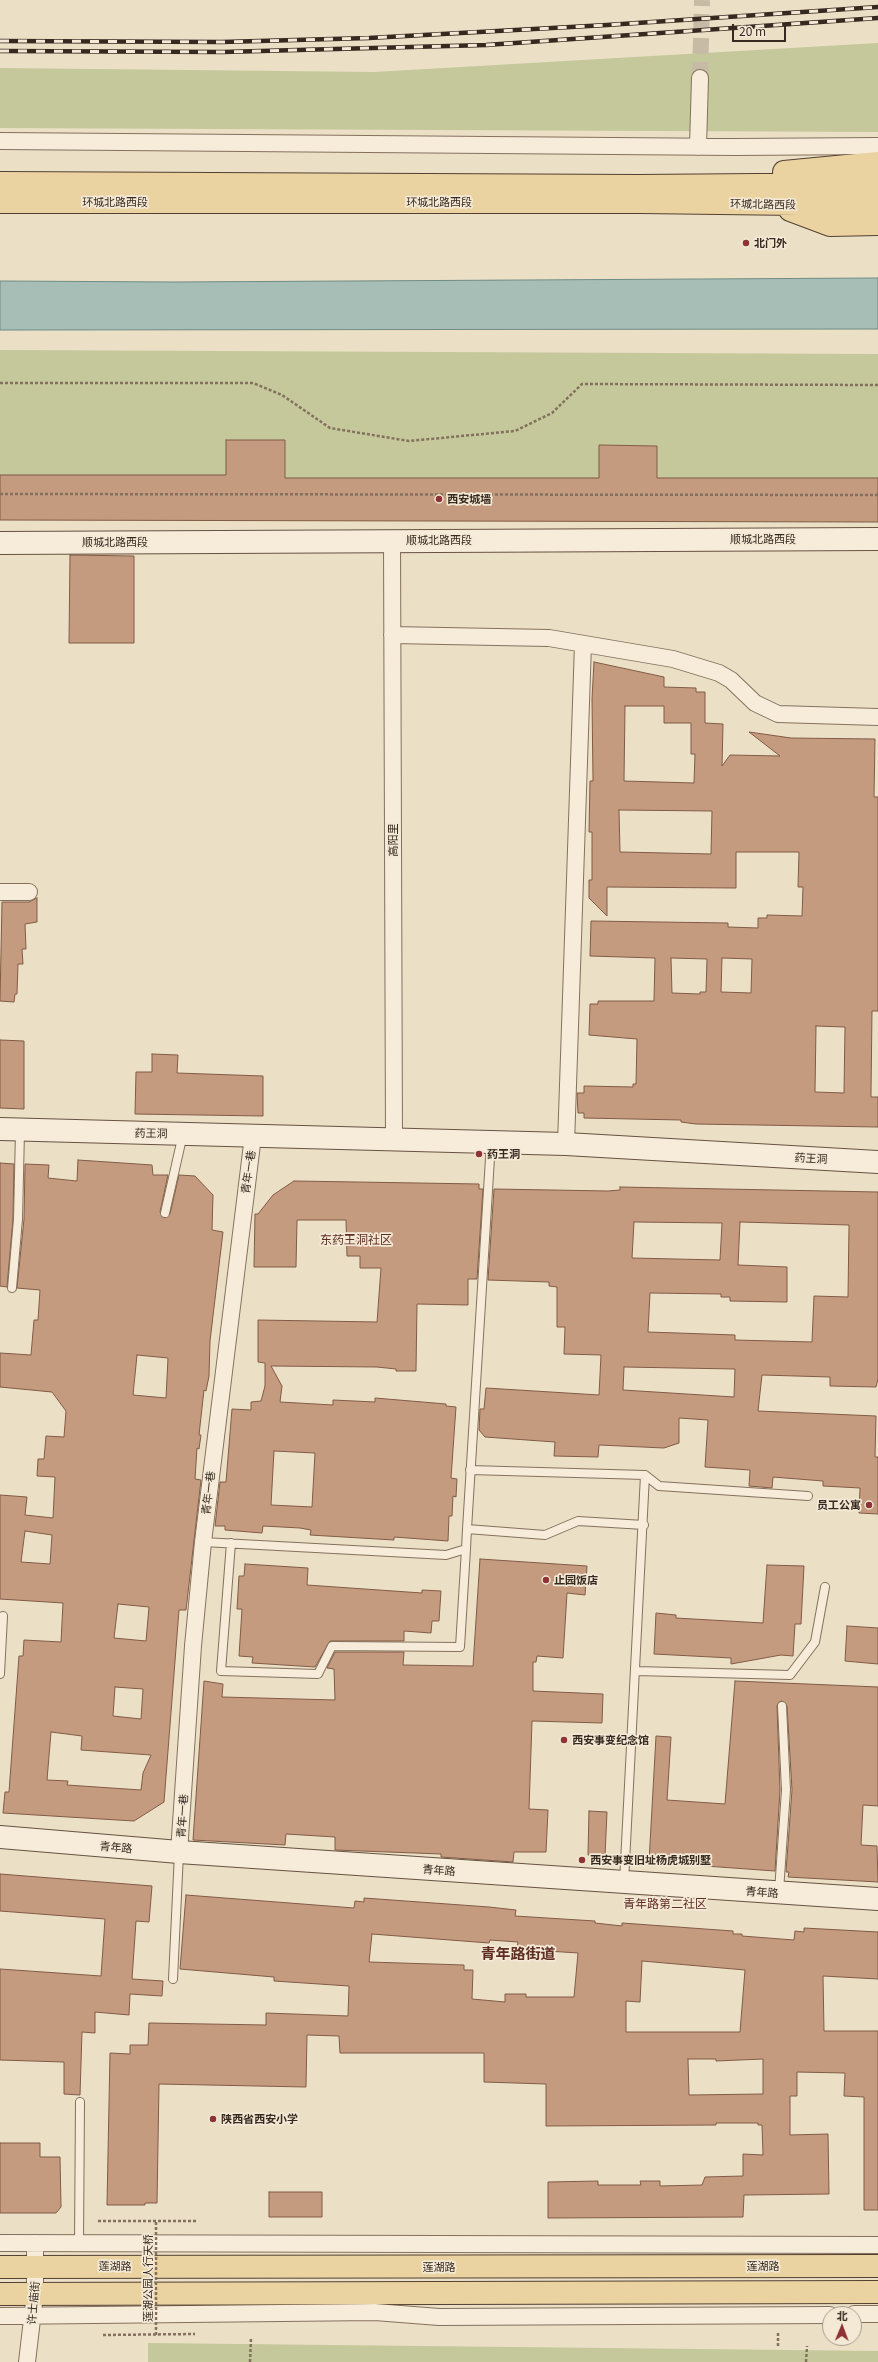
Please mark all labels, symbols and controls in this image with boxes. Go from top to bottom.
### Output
scale bar [734,16,788,42]
text: 20 m [739,22,766,39]
street label: 环城北路西段 [82,195,148,209]
street label: 环城北路西段 [406,195,472,209]
street label: 环城北路西段 [730,197,796,211]
place label: 北门外 [754,236,787,250]
marker: 北门外 [741,238,751,248]
place label: 西安城墙 [447,492,491,506]
marker: 西安城墙 [434,494,444,504]
street label: 顺城北路西段 [730,532,796,546]
street label: 顺城北路西段 [406,533,472,547]
street label: 顺城北路西段 [82,535,148,549]
street label: 高阳里 [386,824,400,856]
street label: 药王洞 [134,1126,168,1140]
place label: 药王洞 [487,1147,520,1161]
street label: 青年一巷 [238,1149,258,1195]
marker: 药王洞 [474,1149,484,1159]
street label: 药王洞 [794,1151,828,1165]
district label: 东药王洞社区 [320,1232,392,1246]
street label: 青年一巷 [199,1470,217,1516]
place label: 员工公寓 [817,1498,861,1512]
marker: 员工公寓 [864,1500,874,1510]
place label: 止园饭店 [554,1573,598,1587]
marker: 止园饭店 [541,1575,551,1585]
place label: 西安事变纪念馆 [572,1733,649,1747]
marker: 西安事变纪念馆 [559,1735,569,1745]
street label: 青年一巷 [174,1794,190,1838]
street label: 青年路 [99,1839,133,1855]
place label: 西安事变旧址杨虎城别墅 [590,1853,711,1867]
marker: 西安事变旧址杨虎城别墅 [577,1855,587,1865]
street label: 青年路 [422,1862,456,1878]
street label: 青年路 [745,1884,779,1900]
district label: 青年路第二社区 [623,1896,707,1910]
district label: 青年路街道 [481,1944,555,1962]
place label: 陕西省西安小学 [221,2112,298,2126]
marker: 陕西省西安小学 [208,2114,218,2124]
street label: 莲湖公园人行天桥 [141,2234,155,2322]
street label: 莲湖路 [98,2259,132,2273]
street label: 莲湖路 [747,2259,779,2273]
street label: 莲湖路 [423,2260,455,2274]
street label: 许士庙街 [25,2281,41,2325]
north arrow [822,2306,862,2346]
text: 北 [837,2307,848,2323]

